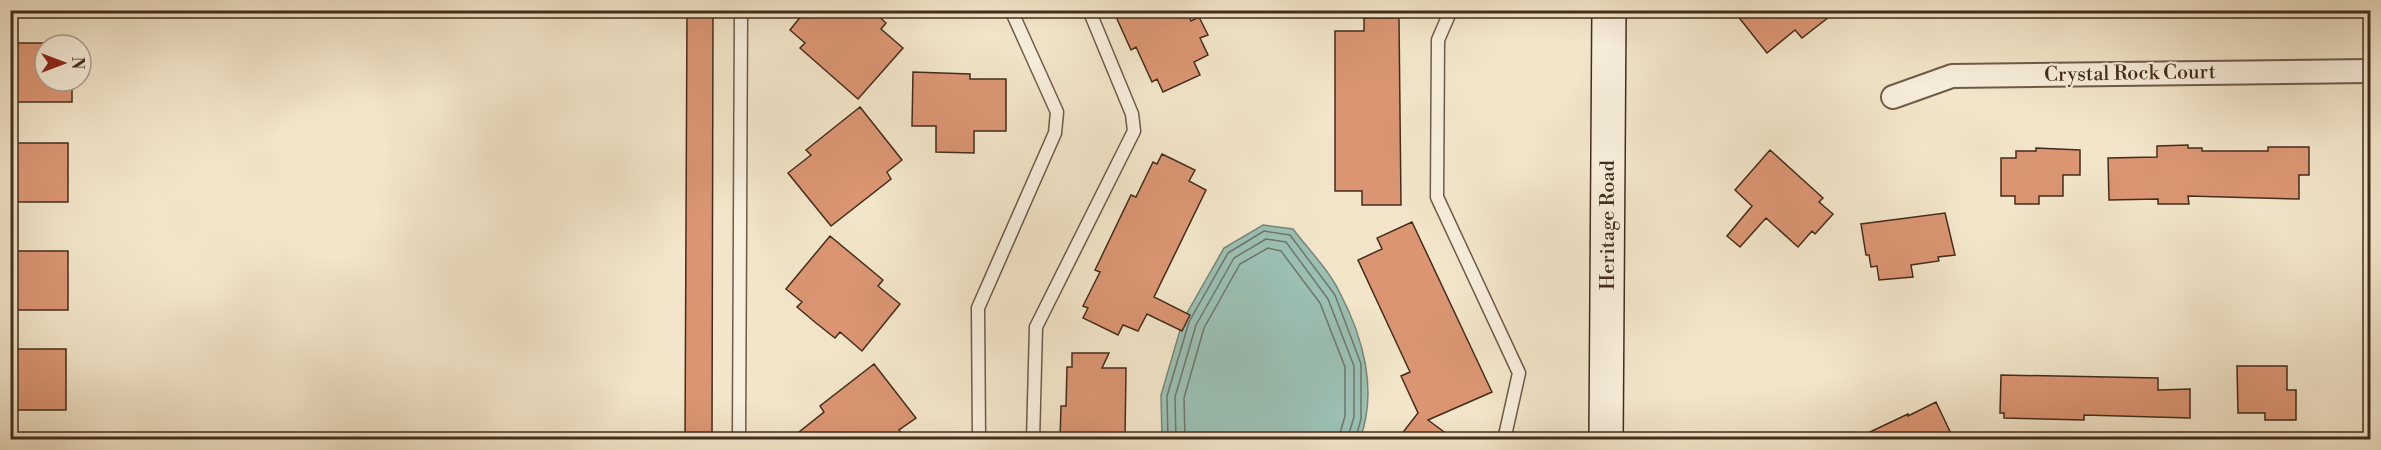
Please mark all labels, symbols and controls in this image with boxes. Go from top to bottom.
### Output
north arrow [33,33,93,93]
text: N [67,57,87,70]
street label: Crystal Rock Court [2044,60,2216,88]
street label: Heritage Road [1596,159,1621,290]

